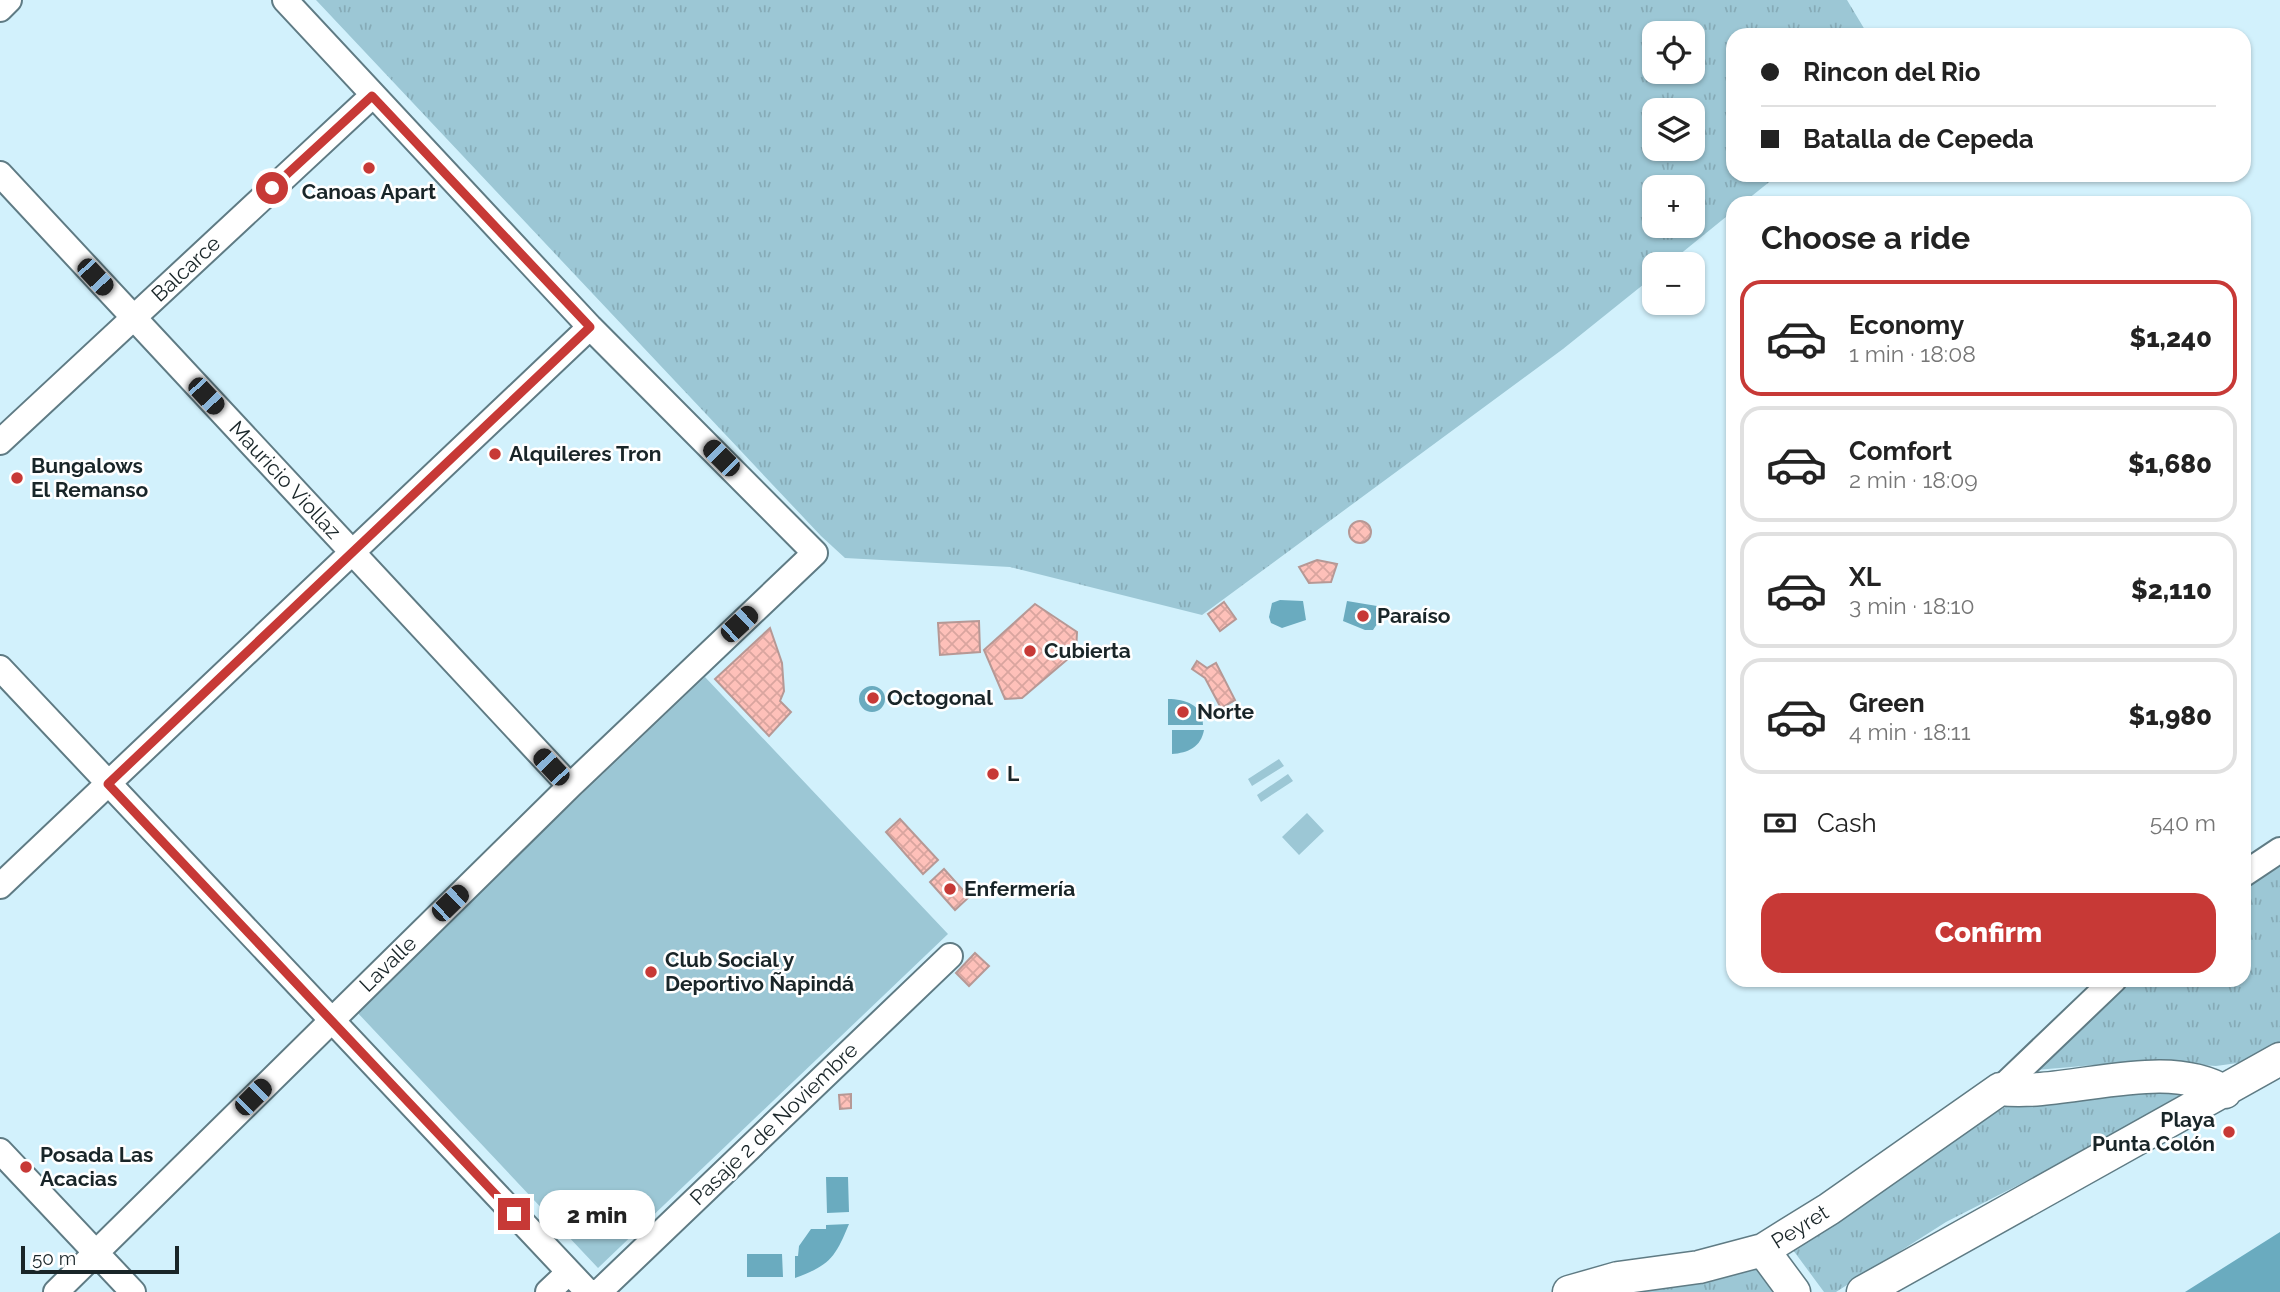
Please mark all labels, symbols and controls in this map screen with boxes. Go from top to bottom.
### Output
map controls [1642,21,1705,315]
button: locate [1642,21,1705,84]
text: Rincon del Rio [1803,57,1980,87]
button: layers [1642,98,1705,161]
text: Batalla de Cepeda [1803,124,2034,154]
marker: Canoas Apart [361,160,377,176]
route start [256,172,288,204]
button: + [1642,175,1705,238]
place label: Canoas Apart [302,179,436,204]
text: Choose a ride [1761,219,1970,256]
street label: Balcarce [146,231,225,307]
button: − [1642,252,1705,315]
car [73,254,118,300]
icon: car [1765,307,1828,370]
text: Economy [1849,310,1964,340]
text: $1,240 [2129,323,2212,353]
text: 1 min · 18:08 [1849,340,1976,367]
car [184,373,229,419]
street label: Mauricio Viollaz [224,416,346,544]
icon: car [1765,433,1828,496]
car [699,436,744,480]
text: Comfort [1849,436,1952,466]
place label: Alquileres Tron [509,441,661,466]
marker: Alquileres Tron [487,446,503,462]
text: $1,680 [2128,449,2212,479]
place label: Bungalows El Remanso [31,453,149,502]
text: 2 min · 18:09 [1849,466,1978,493]
marker: Bungalows El Remanso [9,470,25,486]
icon: car [1765,559,1828,622]
text: XL [1849,562,1881,592]
text: $2,110 [2131,575,2212,605]
text: 3 min · 18:10 [1849,592,1975,619]
car [717,602,762,646]
place label: Paraíso [1377,603,1451,628]
marker: Paraíso [1355,608,1371,624]
place label: Cubierta [1044,638,1131,663]
marker: Cubierta [1022,643,1038,659]
place label: Octogonal [887,685,993,710]
icon: car [1765,685,1828,748]
text: Green [1849,688,1925,718]
marker: Octogonal [865,690,881,706]
place label: Norte [1197,699,1255,724]
text: $1,980 [2128,701,2212,731]
marker: Norte [1175,704,1191,720]
text: 4 min · 18:11 [1849,718,1971,745]
car [529,744,574,790]
place label: L [1007,761,1020,786]
marker: L [985,766,1001,782]
icon: cash [1761,804,1799,842]
text: Cash [1817,808,1877,838]
text: 540 m [2150,809,2216,836]
place label: Enfermería [964,876,1075,901]
car [428,881,473,925]
marker: Enfermería [942,881,958,897]
button: Confirm [1761,893,2216,973]
street label: Lavalle [354,931,421,997]
place label: Club Social y Deportivo Ñapindá [665,947,854,996]
marker: Club Social y Deportivo Ñapindá [643,964,659,980]
street label: Pasaje 2 de Noviembre [685,1037,863,1210]
car [231,1075,276,1119]
place label: Playa Punta Colón [2092,1107,2215,1156]
marker: Playa Punta Colón [2221,1124,2237,1140]
place label: Posada Las Acacias [40,1142,153,1191]
marker: Posada Las Acacias [18,1159,34,1175]
callout: 2 min [538,1190,654,1238]
route end [498,1198,530,1230]
street label: Peyret [1767,1199,1833,1254]
text: 2 min [567,1201,627,1228]
scale bar [21,1243,178,1275]
text: 50 m [32,1247,76,1269]

